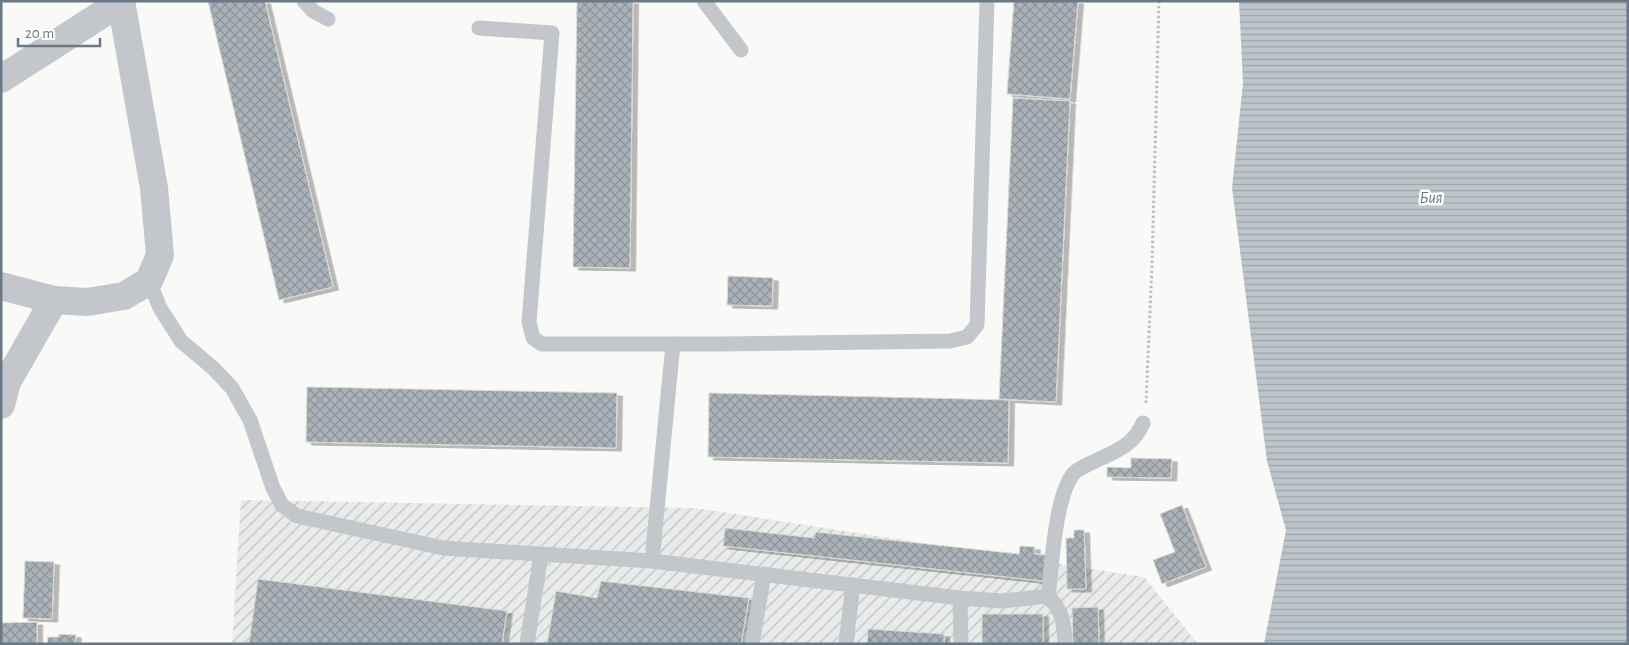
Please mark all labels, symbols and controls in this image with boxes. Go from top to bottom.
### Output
scale bar [18,15,100,47]
text: 20 m [25,26,54,41]
water label: Бия [1419,190,1443,206]

